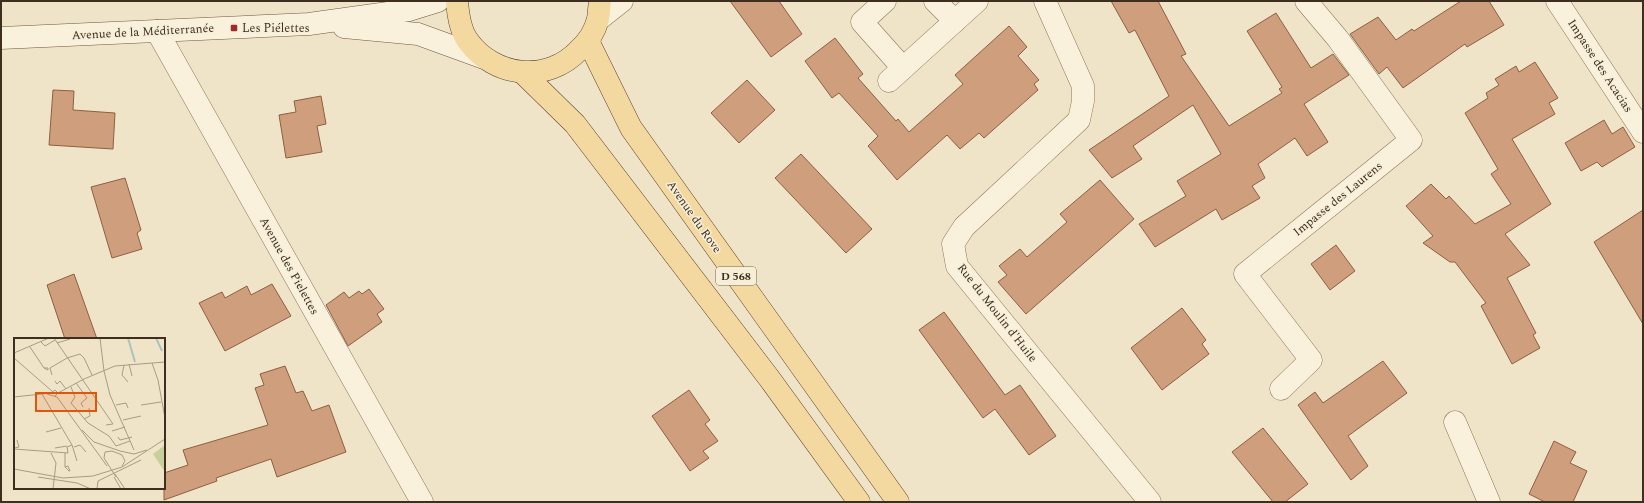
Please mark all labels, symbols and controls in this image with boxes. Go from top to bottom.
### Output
street label: Impasse des Acacias [1563,15,1637,117]
street label: Avenue de la Méditerranée [71,19,215,45]
place label: Les Piélettes [242,19,310,38]
marker: Les Piélettes [229,23,239,33]
street label: Impasse des Laurens [1289,157,1387,241]
street label: Avenue du Rove [662,177,726,257]
street label: Avenue des Pielettes [254,214,324,318]
street label: Rue du Moulin d'Huile [952,259,1042,367]
road number: D 568 [716,267,756,285]
inset map [14,338,165,489]

